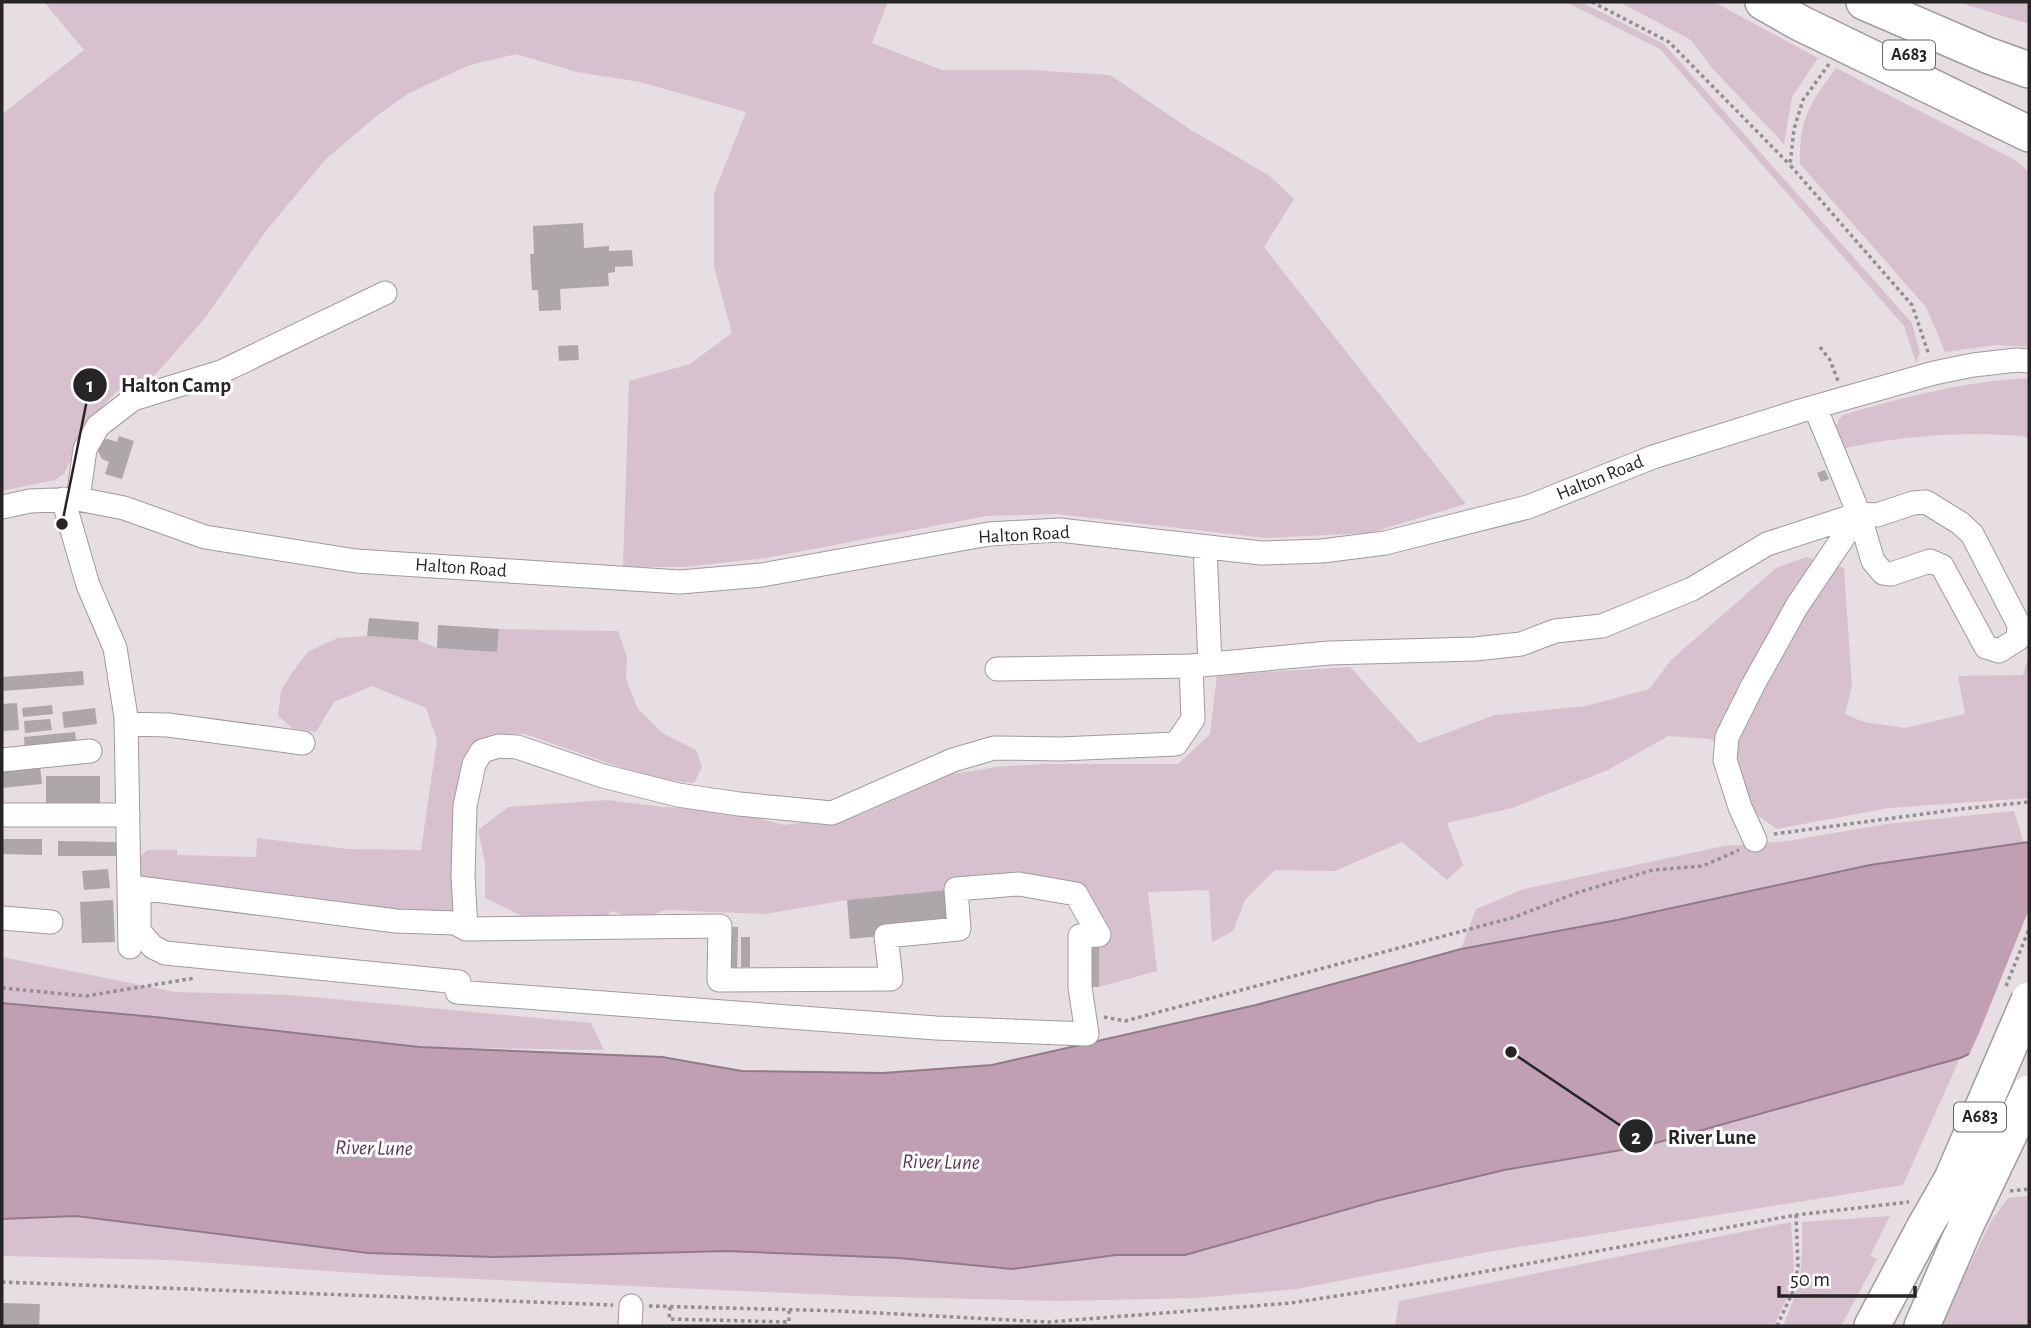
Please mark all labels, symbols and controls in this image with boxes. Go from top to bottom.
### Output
road number: A683 [1883,40,1935,70]
callout: Halton Camp [72,364,245,406]
text: 1 [86,375,94,396]
text: Halton Camp [121,375,231,396]
street label: Halton Road [1554,452,1646,504]
street label: Halton Road [978,523,1070,547]
street label: Halton Road [415,555,508,581]
road number: A683 [1954,1102,2006,1132]
callout: River Lune [1619,1115,1770,1157]
text: 2 [1631,1127,1641,1148]
text: River Lune [1668,1127,1756,1148]
water label: River Lune [335,1137,413,1159]
water label: River Lune [902,1151,980,1173]
scale bar [1779,1254,1916,1298]
text: 50 m [1790,1269,1830,1290]

